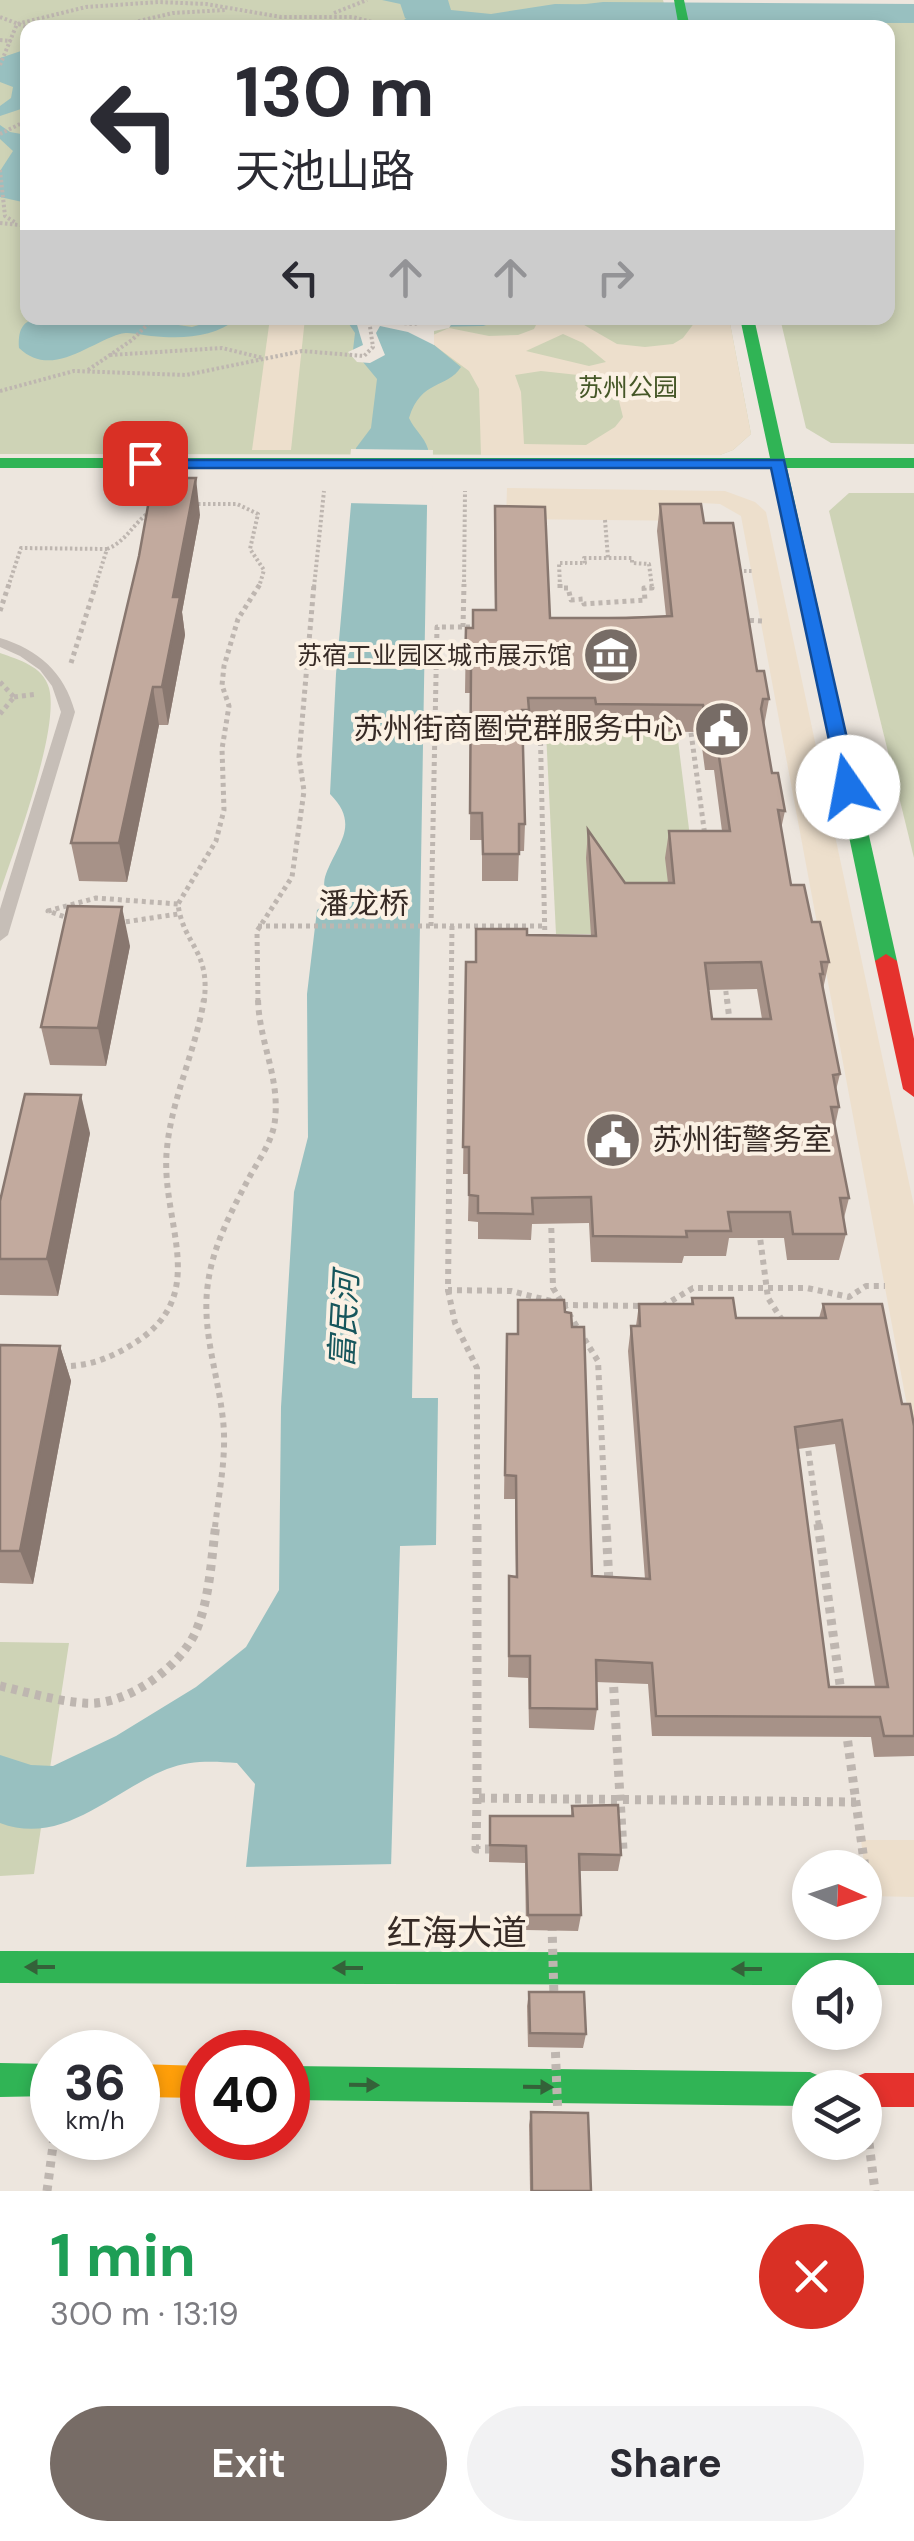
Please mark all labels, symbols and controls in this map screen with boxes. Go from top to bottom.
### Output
text: 130 m [235,47,434,138]
icon: left [70,60,200,190]
text: 天池山路 [235,142,415,201]
icon: left [273,250,328,305]
icon: ahead [378,250,433,305]
icon: ahead [483,250,538,305]
icon: right [588,250,643,305]
park label: 苏州公园 [578,371,678,404]
pin [103,421,188,506]
icon: arrive [118,436,173,491]
museum icon: 苏宿工业园区城市展示馆 [581,625,641,685]
place label: 苏宿工业园区城市展示馆 [297,639,572,672]
public building icon: 苏州街商圈党群服务中心 [692,699,752,759]
place label: 苏州街商圈党群服务中心 [353,709,683,748]
position arrow [796,735,900,839]
street label: 潘龙桥 [319,884,409,923]
public building icon: 苏州街警务室 [583,1110,643,1170]
place label: 苏州街警务室 [652,1120,832,1159]
water label: 富民河 [321,1265,368,1369]
north arrow [792,1850,882,1940]
map controls [792,1850,882,2160]
street label: 红海大道 [387,1910,527,1956]
one-way arrow [24,1959,56,1975]
one-way arrow [332,1960,364,1976]
one-way arrow [730,1960,762,1976]
button: sound [792,1960,882,2050]
speed limit sign: 40 [180,2030,310,2160]
text: 36 [64,2050,126,2116]
button: layers [792,2070,882,2160]
one-way arrow [349,2077,381,2093]
one-way arrow [523,2079,555,2095]
text: km/h [65,2104,125,2137]
text: 1 min [50,2216,196,2295]
button: close [759,2224,864,2329]
text: 300 m · 13:19 [50,2293,239,2335]
button: Exit [50,2406,447,2521]
button: Share [467,2406,864,2521]

